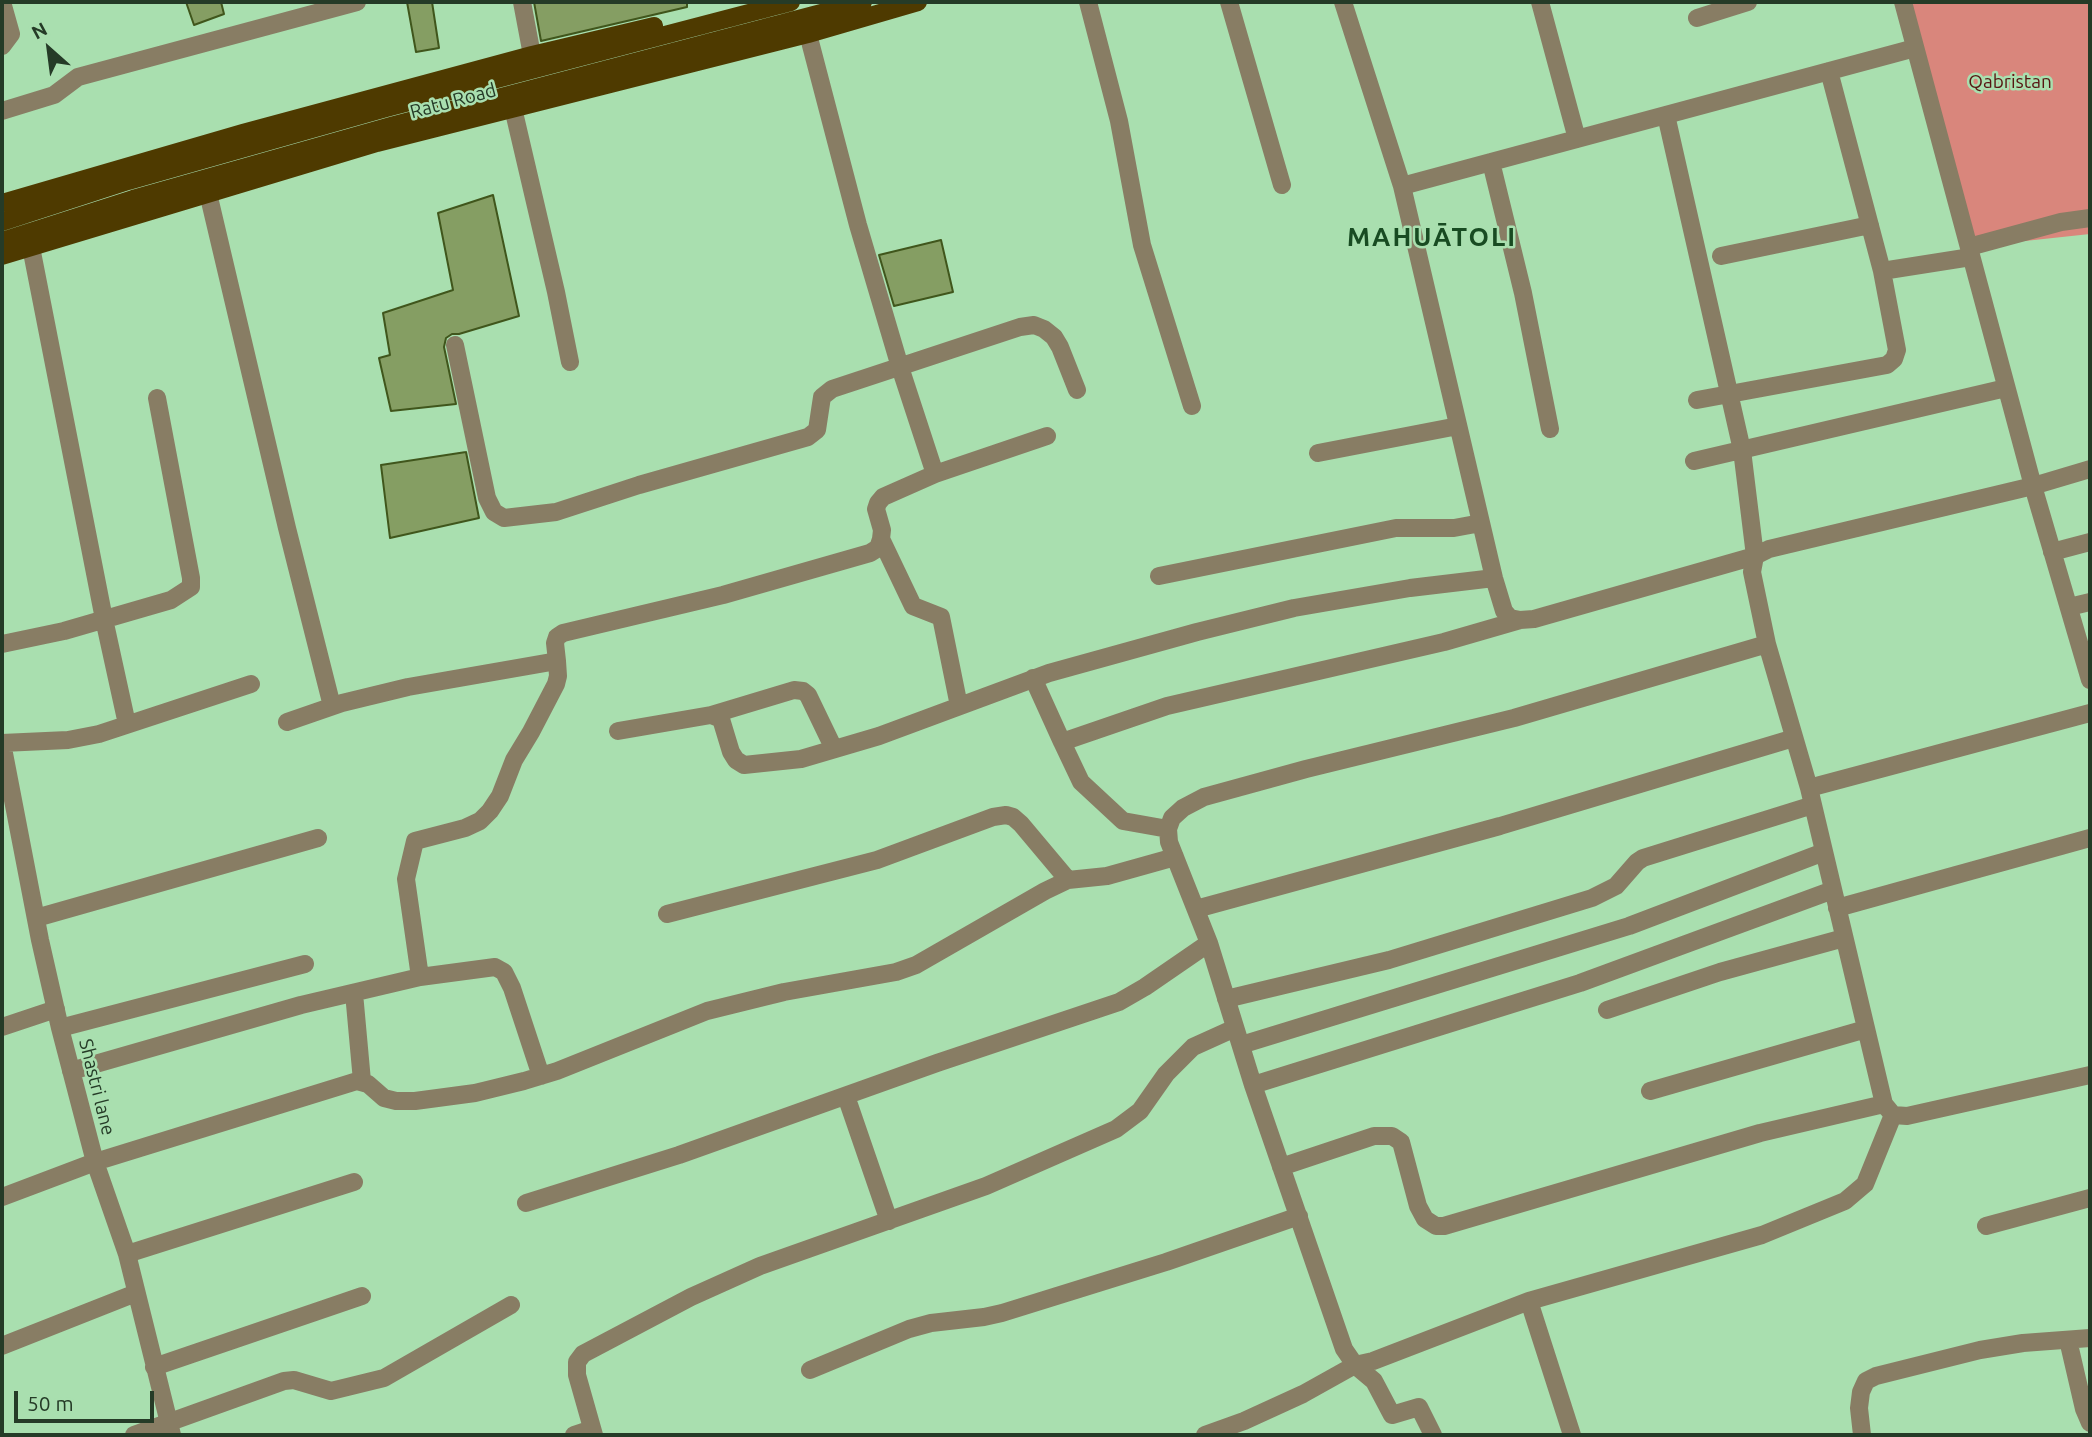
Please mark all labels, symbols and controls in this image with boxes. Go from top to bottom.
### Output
north arrow [14,14,84,84]
text: N [28,17,51,44]
park label: Qabristan [1968,71,2052,93]
street label: Ratu Road [408,79,498,123]
district label: MAHUĀTOLI [1348,221,1516,253]
street label: Shastri lane [74,1036,120,1138]
scale bar [18,1378,158,1422]
text: 50 m [27,1391,74,1415]

